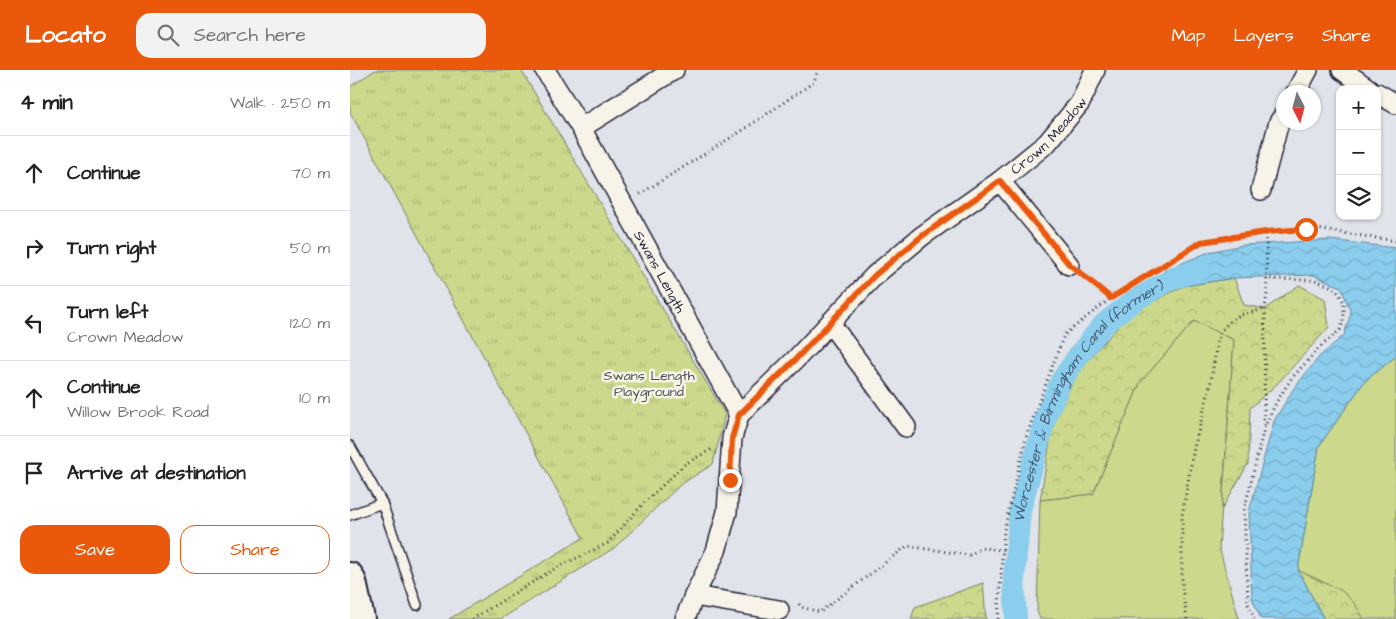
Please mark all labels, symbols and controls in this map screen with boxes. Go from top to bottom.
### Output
search box [136,13,486,58]
text: Locato [25,18,106,52]
icon: search [154,21,182,49]
text: Search here [194,22,306,49]
text: Map [1171,23,1205,48]
text: Layers [1233,23,1294,48]
text: Share [1322,23,1371,48]
north arrow [1276,85,1321,130]
map controls [1336,85,1381,220]
button: + [1336,85,1381,130]
text: 4 min [20,88,73,117]
text: Walk · 250 m [230,92,330,114]
street label: Crown Meadow [1007,93,1092,180]
button: − [1336,130,1381,175]
icon: ahead [20,159,48,187]
text: Continue [67,160,141,187]
text: 70 m [291,162,330,184]
button: layers [1336,175,1381,220]
route start [1295,218,1318,241]
street label: Swans Length [628,227,690,317]
icon: right [20,234,48,262]
text: Turn right [67,235,156,262]
text: 50 m [290,237,330,259]
water label: Worcester & Birmingham Canal (former) [1009,275,1169,523]
text: Turn left [67,299,148,326]
icon: left [20,309,48,337]
text: 120 m [290,312,330,334]
text: Crown Meadow [67,326,184,348]
park label: Swans Length Playground [603,366,695,402]
text: Continue [67,374,141,401]
icon: ahead [20,384,48,412]
text: 10 m [299,387,330,409]
text: Willow Brook Road [67,401,209,423]
icon: arrive [20,459,48,487]
text: Arrive at destination [67,460,246,487]
route end [719,469,742,492]
button: Save [20,525,170,574]
button: Share [180,525,330,574]

